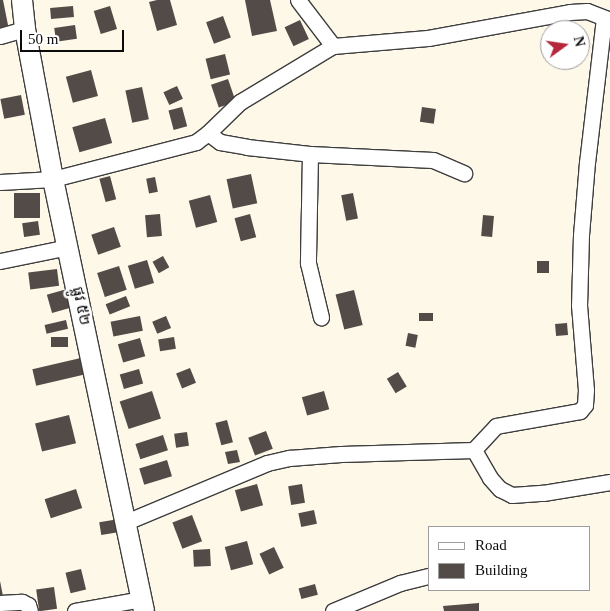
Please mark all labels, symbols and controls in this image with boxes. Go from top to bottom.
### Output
scale bar [22,20,126,52]
north arrow [540,20,590,70]
text: 50 m [28,31,58,47]
text: N [571,35,588,48]
street label: ផ្លូវ ៥២ [68,285,94,327]
legend [428,526,590,591]
text: Road [475,537,507,553]
text: Building [475,562,528,578]

